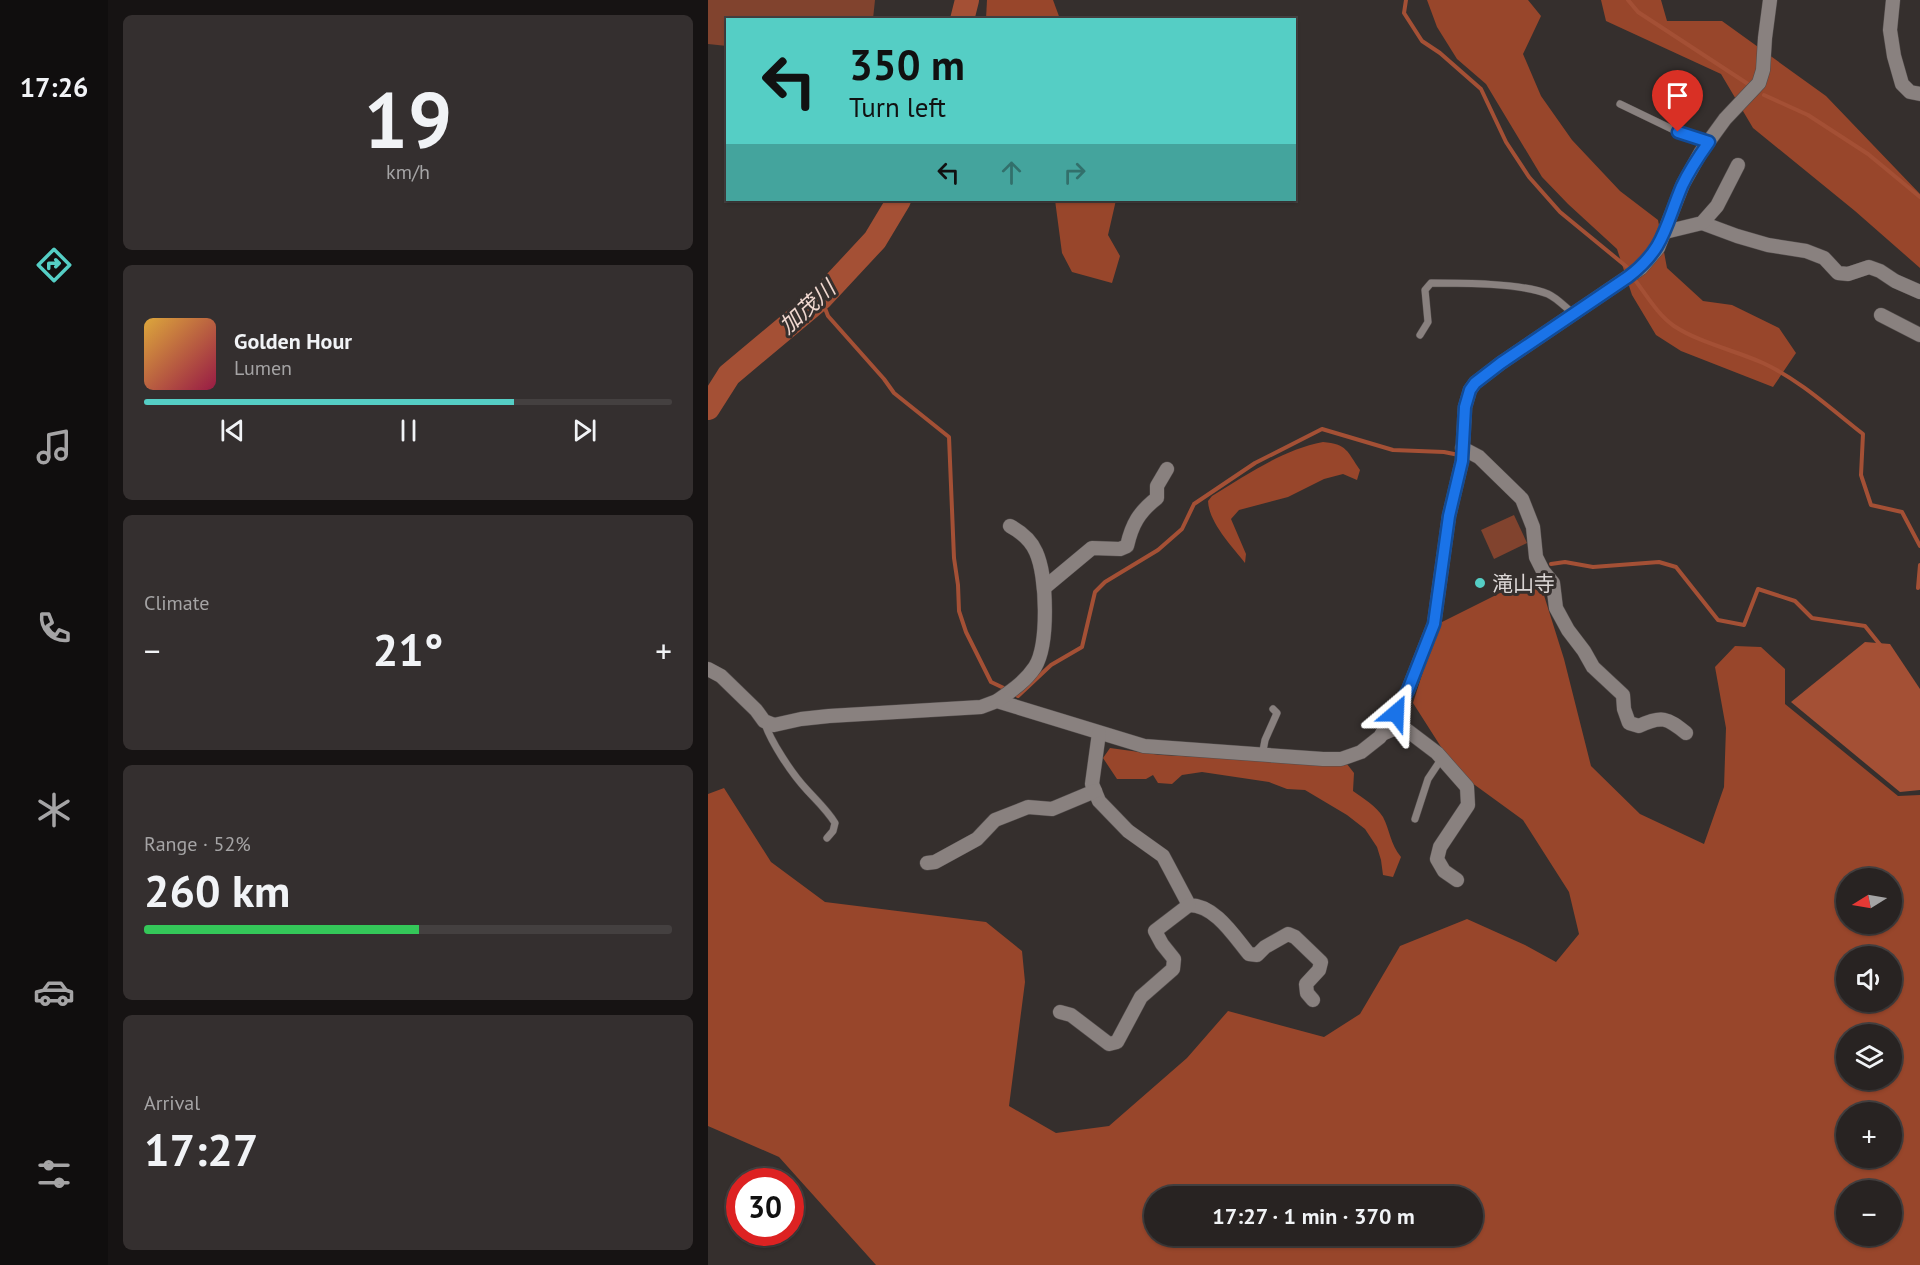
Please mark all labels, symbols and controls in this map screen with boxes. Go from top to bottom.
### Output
text: 350 m [849,37,965,92]
icon: left [750,42,828,120]
text: 19 [364,69,452,170]
text: 17:26 [20,70,88,104]
pin [1652,70,1703,132]
icon: arrive [1661,79,1694,112]
text: Turn left [849,90,946,124]
icon: left [932,156,965,189]
icon: ahead [995,156,1028,189]
icon: right [1058,156,1091,189]
text: km/h [386,159,430,185]
icon: directions [33,244,75,286]
water label: 加茂川 [773,273,842,339]
text: Golden Hour [234,327,352,355]
text: Lumen [234,355,292,381]
icon: previous [216,414,249,447]
icon: pause [392,414,425,447]
icon: next [568,414,601,447]
icon: music [33,426,75,468]
place label: 滝山寺 [1492,570,1555,597]
marker: 滝山寺 [1473,576,1487,590]
text: Climate [144,590,210,616]
icon: phone [33,607,75,649]
text: 21° [373,620,443,678]
text: − [144,629,161,672]
text: + [655,629,672,672]
position arrow [1364,681,1428,745]
icon: climate [33,789,75,831]
text: Range · 52% [144,831,251,857]
text: 260 km [144,861,290,919]
north arrow [1836,868,1902,934]
map controls [1836,868,1902,1246]
button: sound [1836,946,1902,1012]
icon: car [33,971,75,1013]
button: layers [1836,1024,1902,1090]
text: Arrival [144,1090,200,1116]
button: + [1836,1102,1902,1168]
text: 17:27 [144,1120,258,1178]
icon: filters [33,1153,75,1195]
speed limit sign: 30 [726,1168,804,1246]
button: − [1836,1180,1902,1246]
text: 17:27 · 1 min · 370 m [1212,1202,1415,1230]

